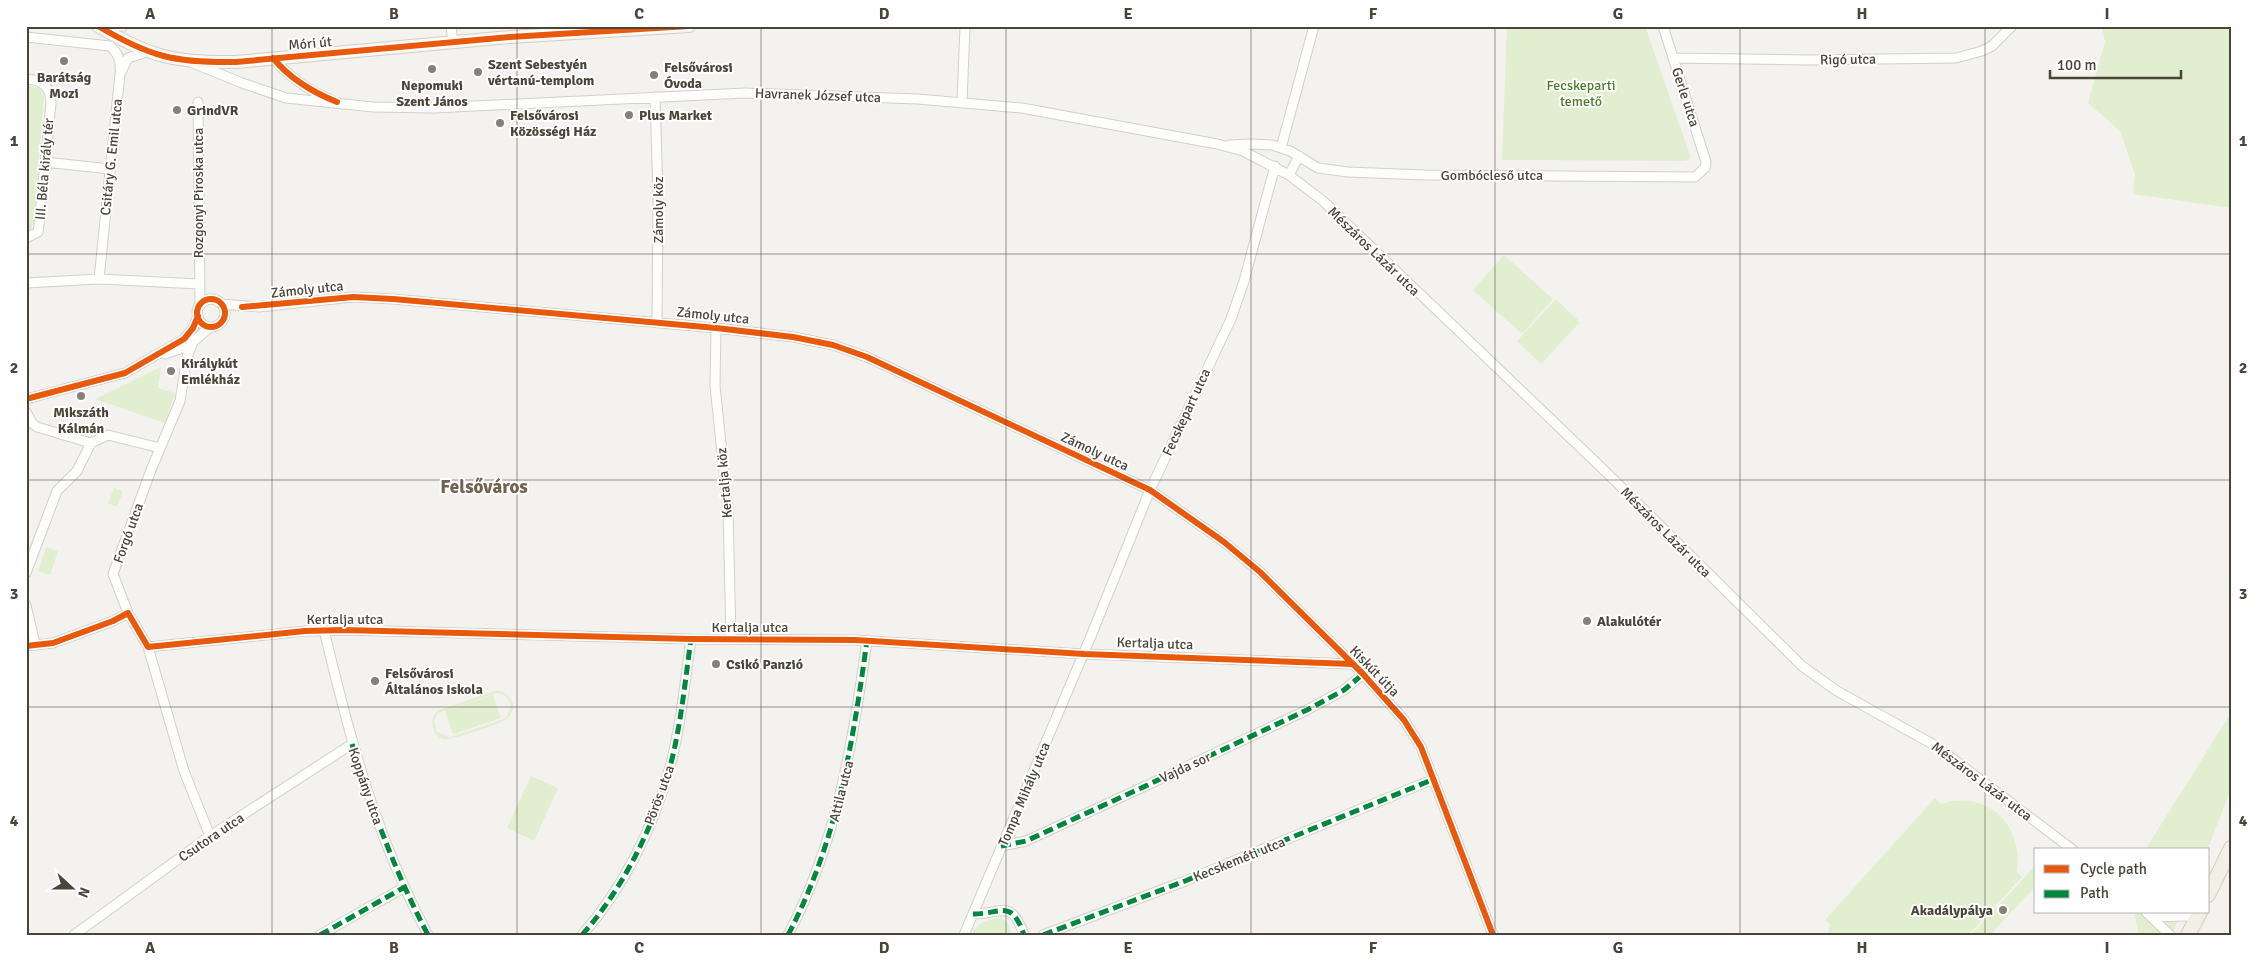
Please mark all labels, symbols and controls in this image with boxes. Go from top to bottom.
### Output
text: A [145,4,156,24]
text: B [389,4,399,24]
text: C [634,4,644,24]
text: D [879,4,890,24]
text: E [1123,4,1133,24]
text: F [1369,4,1378,24]
text: G [1613,4,1623,24]
text: H [1857,4,1867,24]
text: I [2104,4,2110,24]
street label: Móri út [288,33,333,54]
scale bar [2050,48,2181,80]
street label: Rigó utca [1820,51,1876,68]
marker: Barátság Mozi [58,55,70,67]
place label: Szent Sebestyén vértanú-templom [487,56,594,89]
text: 100 m [2057,56,2097,74]
place label: Felsővárosi Óvoda [664,59,733,92]
marker: Nepomuki Szent János [426,63,438,75]
street label: Gerle utca [1668,65,1703,129]
marker: Szent Sebestyén vértanú-templom [472,66,484,78]
place label: Barátság Mozi [37,69,92,102]
marker: Felsővárosi Óvoda [648,69,660,81]
place label: Nepomuki Szent János [396,77,468,110]
park label: Fecskeparti temető [1546,77,1616,110]
street label: Havranek József utca [755,85,881,106]
street label: Csitáry G. Emil utca [97,98,126,216]
place label: GrindVR [187,102,239,119]
marker: GrindVR [171,104,183,116]
place label: Felsővárosi Közösségi Ház [510,107,596,140]
place label: Plus Market [639,107,713,124]
marker: Plus Market [623,109,635,121]
street label: III. Béla király tér [32,117,57,221]
marker: Felsővárosi Közösségi Ház [494,117,506,129]
street label: Rozgonyi Piroska utca [190,128,207,258]
text: 1 [10,131,19,151]
text: 1 [2239,131,2248,151]
street label: Gombócleső utca [1441,167,1543,184]
street label: Zámoly köz [650,177,667,243]
street label: Mészáros Lázár utca [1324,203,1423,300]
street label: Zámoly utca [270,277,344,302]
street label: Zámoly utca [676,303,750,328]
place label: Királykút Emlékház [181,355,240,388]
text: 2 [10,358,18,378]
text: 2 [2239,358,2247,378]
marker: Királykút Emlékház [165,365,177,377]
street label: Fecskepart utca [1159,366,1214,459]
marker: Mikszáth Kálmán [75,390,87,402]
place label: Mikszáth Kálmán [53,404,109,437]
street label: Zámoly utca [1058,428,1131,475]
street label: Kertalja köz [713,447,736,519]
district label: Felsőváros [440,475,528,499]
street label: Mészáros Lázár utca [1617,484,1714,581]
street label: Forgó utca [110,501,147,566]
text: 3 [10,584,18,604]
text: 3 [2239,584,2247,604]
street label: Kertalja utca [307,611,383,628]
place label: Alakulótér [1597,613,1662,630]
marker: Alakulótér [1581,615,1593,627]
street label: Kertalja utca [712,619,788,636]
street label: Kertalja utca [1116,634,1194,653]
street label: Kiskút útja [1346,642,1403,700]
place label: Csikó Panzió [726,656,803,673]
marker: Csikó Panzió [710,658,722,670]
place label: Felsővárosi Általános Iskola [385,665,483,698]
marker: Felsővárosi Általános Iskola [369,675,381,687]
street label: Mészáros Lázár utca [1928,738,2035,825]
street label: Tompa Mihály utca [995,740,1054,849]
street label: Koppány utca [344,745,387,827]
street label: Vajda sor [1157,748,1214,787]
street label: Attila utca [826,759,857,823]
street label: Pörös utca [641,763,678,827]
street label: Csutora utca [175,809,247,866]
text: 4 [10,811,19,831]
text: 4 [2239,811,2248,831]
street label: Kecskeméti utca [1191,833,1288,886]
legend [2034,848,2210,914]
text: Cycle path [2080,860,2147,878]
north arrow [48,864,98,914]
text: Path [2080,884,2109,902]
text: N [74,885,93,900]
place label: Akadálypálya [1911,902,1993,919]
marker: Akadálypálya [1997,904,2009,916]
text: A [145,938,156,958]
text: B [389,938,399,958]
text: C [634,938,644,958]
text: D [879,938,890,958]
text: E [1123,938,1133,958]
text: F [1369,938,1378,958]
text: G [1613,938,1623,958]
text: H [1857,938,1867,958]
text: I [2104,938,2110,958]

